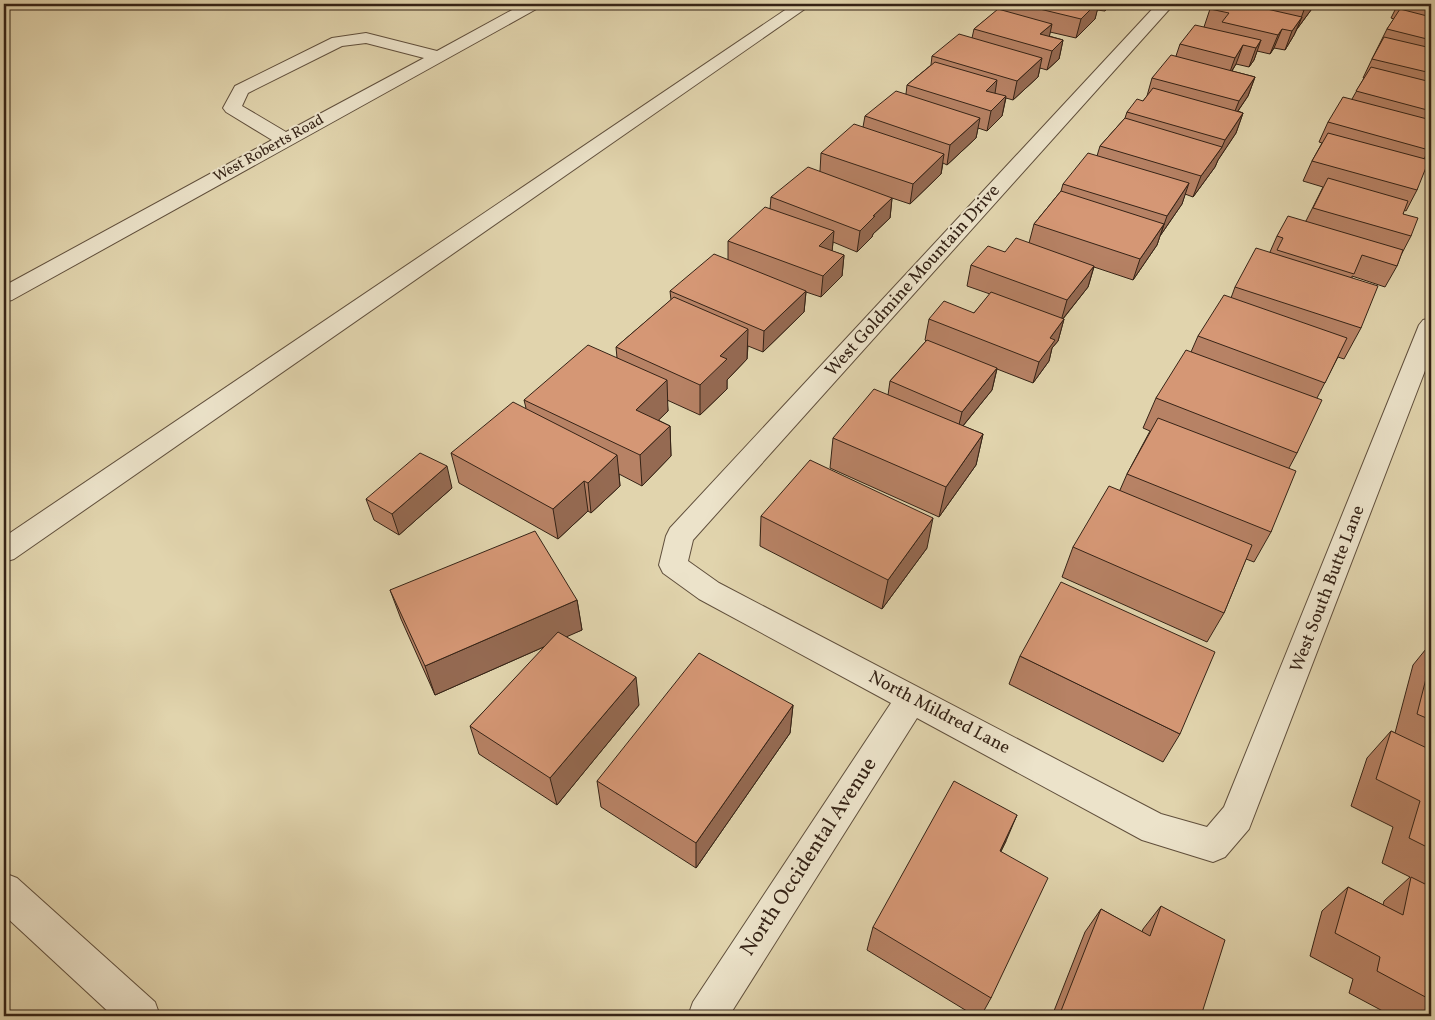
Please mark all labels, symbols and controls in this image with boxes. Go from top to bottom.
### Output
street label: West Roberts Road [210,110,328,188]
street label: West Goldmine Mountain Drive [820,179,1006,383]
street label: West South Butte Lane [1285,502,1371,676]
street label: North Mildred Lane [864,665,1014,761]
street label: North Occidental Avenue [734,752,884,962]

